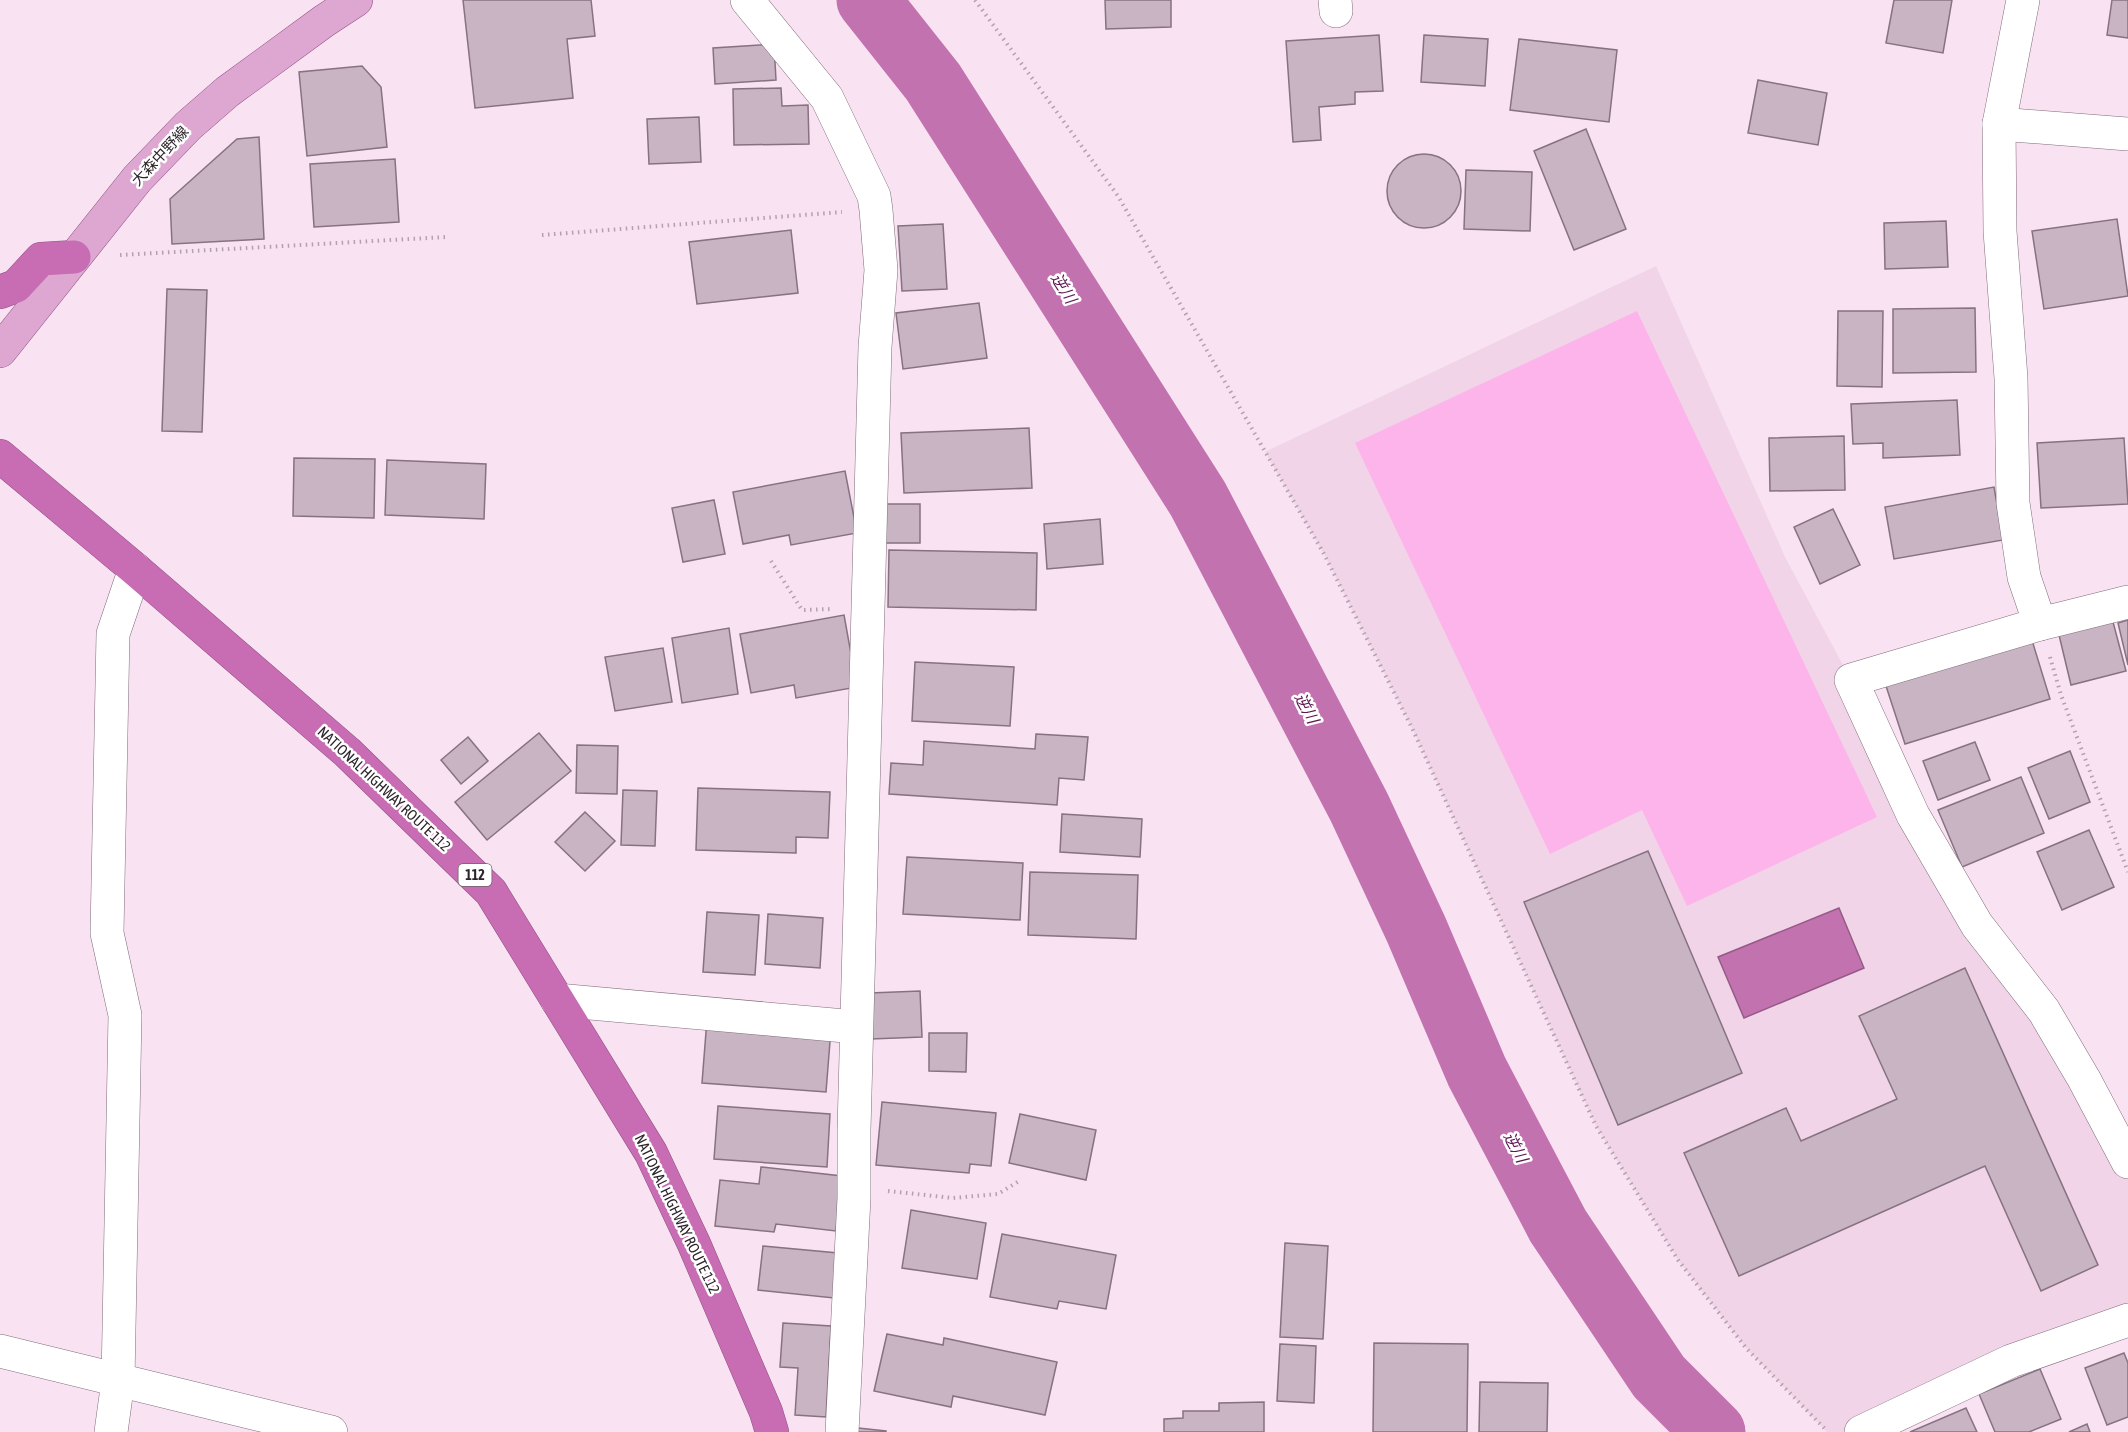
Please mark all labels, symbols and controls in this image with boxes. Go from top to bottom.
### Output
street label: 大森中野線 [128,122,191,189]
water label: 逆川 [1048,270,1081,308]
water label: 逆川 [1292,690,1323,728]
street label: NATIONAL HIGHWAY ROUTE 112 [315,723,454,855]
road number: 112 [458,864,492,886]
water label: 逆川 [1501,1129,1532,1167]
street label: NATIONAL HIGHWAY ROUTE 112 [631,1131,723,1296]

